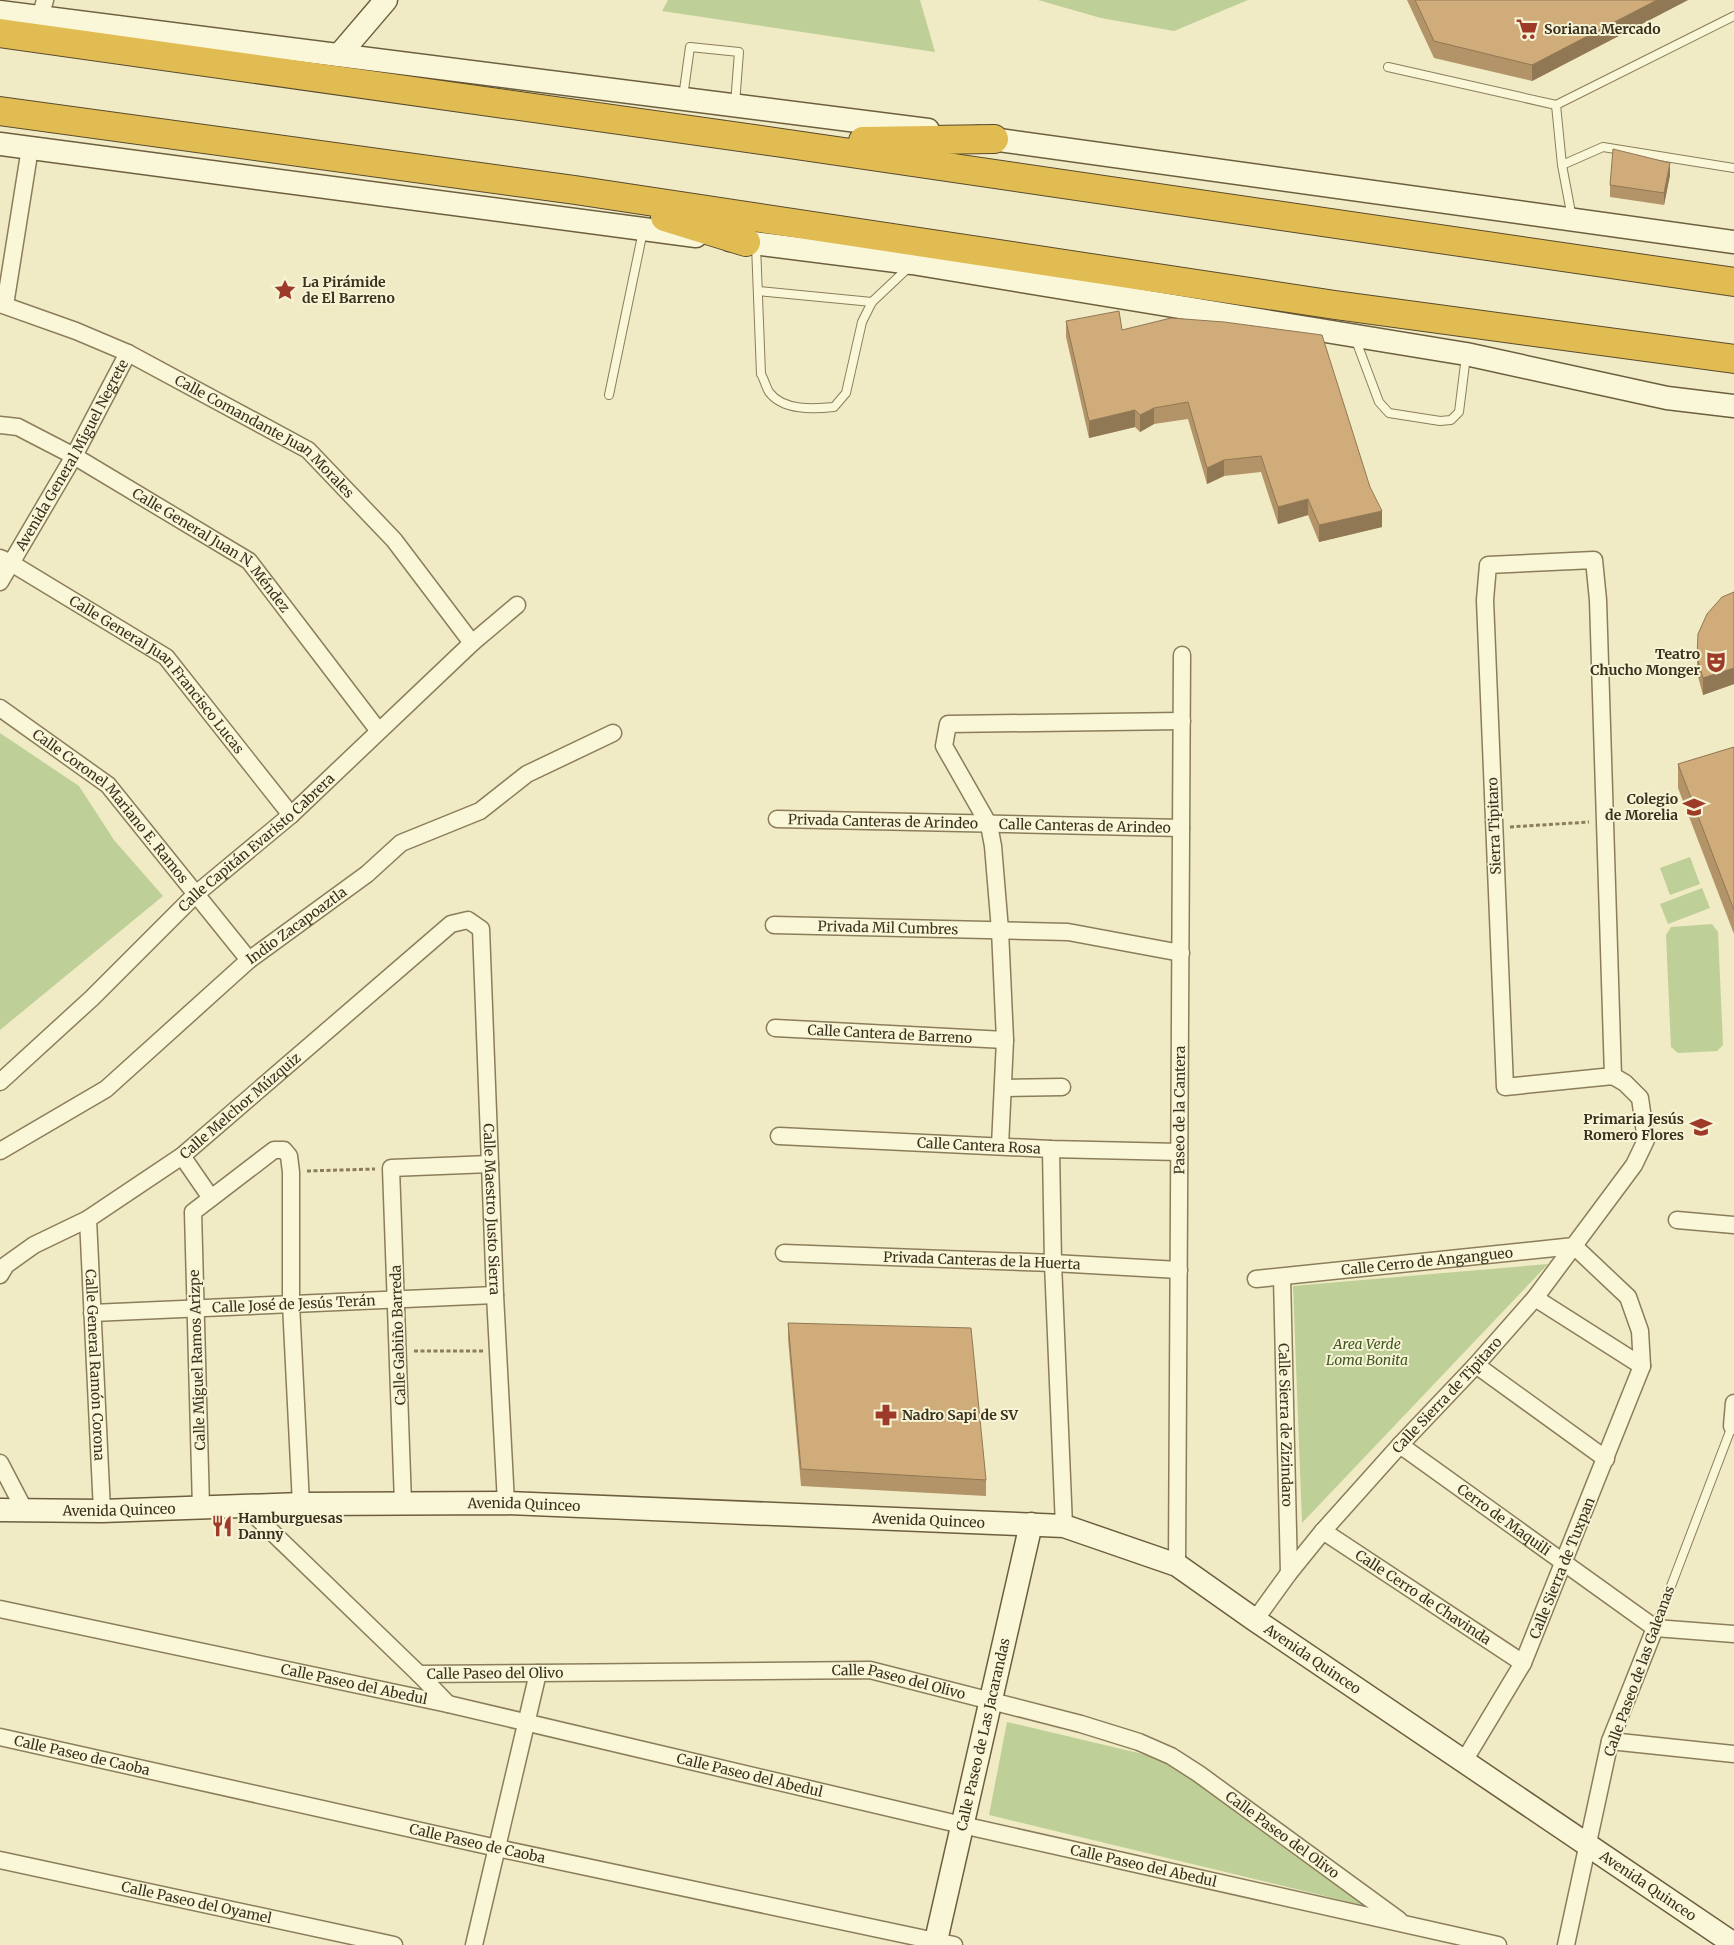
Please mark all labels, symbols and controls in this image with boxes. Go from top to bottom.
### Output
supermarket icon: Soriana Mercado [1514,16,1540,42]
place label: Soriana Mercado [1544,20,1661,38]
place label: La Pirámide de El Barreno [302,273,395,307]
place icon: La Pirámide de El Barreno [272,277,298,303]
street label: Avenida General Miguel Negrete [11,356,132,555]
street label: Calle Comandante Juan Morales [172,371,358,502]
street label: Calle General Juan N. Méndez [129,484,294,616]
street label: Calle General Juan Francisco Lucas [66,591,248,757]
place label: Teatro Chucho Monger [1590,645,1700,679]
theatre icon: Teatro Chucho Monger [1703,649,1729,675]
street label: Calle Coronel Mariano E. Ramos [29,725,193,887]
street label: Calle Capitán Evaristo Cabrera [174,769,339,916]
street label: Sierra Tipitaro [1483,777,1505,875]
place label: Colegio de Morelia [1605,790,1678,824]
school or university icon: Colegio de Morelia [1681,794,1707,820]
street label: Privada Canteras de Arindeo [788,810,978,832]
street label: Calle Canteras de Arindeo [999,815,1171,837]
street label: Indio Zacapoaztla [243,883,351,968]
street label: Privada Mil Cumbres [817,917,959,938]
street label: Calle Cantera de Barreno [807,1021,973,1047]
street label: Paseo de la Cantera [1170,1045,1189,1174]
street label: Calle Melchor Múzquiz [176,1048,305,1163]
place label: Primaria Jesús Romero Flores [1583,1110,1684,1144]
school or university icon: Primaria Jesús Romero Flores [1688,1114,1714,1140]
street label: Calle Maestro Justo Sierra [479,1123,504,1296]
street label: Calle Cantera Rosa [916,1134,1042,1158]
street label: Calle Cerro de Angangueo [1340,1243,1514,1279]
street label: Privada Canteras de la Huerta [883,1248,1082,1274]
street label: Calle Gabiño Barreda [387,1264,409,1406]
street label: Calle General Ramón Corona [81,1268,109,1462]
street label: Calle Miguel Ramos Arizpe [185,1269,209,1451]
street label: Calle José de Jesús Terán [212,1291,376,1317]
street label: Calle Sierra de Tipitaro [1388,1333,1506,1457]
park label: Area Verde Loma Bonita [1326,1335,1408,1369]
street label: Calle Sierra de Zizindaro [1275,1343,1296,1507]
pharmacy icon: Nadro Sapi de SV [873,1402,899,1428]
place label: Nadro Sapi de SV [902,1406,1018,1424]
street label: Cerro de Maquili [1454,1480,1555,1560]
street label: Avenida Quinceo [466,1494,581,1515]
street label: Calle Sierra de Tuxpan [1525,1495,1599,1641]
street label: Avenida Quinceo [61,1499,176,1520]
place label: Hamburguesas Danny [238,1509,343,1543]
street label: Avenida Quinceo [871,1509,985,1532]
restaurant icon: Hamburguesas Danny [209,1513,235,1539]
street label: Calle Cerro de Chavinda [1352,1546,1495,1649]
street label: Calle Paseo de las Galeanas [1600,1583,1678,1759]
street label: Avenida Quinceo [1260,1619,1364,1698]
street label: Calle Paseo de Las Jacarandas [952,1636,1014,1833]
street label: Calle Paseo del Abedul [279,1660,430,1709]
street label: Calle Paseo del Olivo [832,1661,967,1703]
street label: Calle Paseo del Olivo [427,1664,563,1683]
street label: Calle Paseo de Caoba [12,1731,152,1779]
street label: Calle Paseo del Abedul [675,1749,825,1801]
street label: Calle Paseo del Olivo [1222,1787,1343,1882]
street label: Calle Paseo de Caoba [408,1820,547,1867]
street label: Calle Paseo del Abedul [1069,1841,1219,1891]
street label: Avenida Quinceo [1595,1846,1700,1925]
street label: Calle Paseo del Oyamel [120,1877,274,1928]

